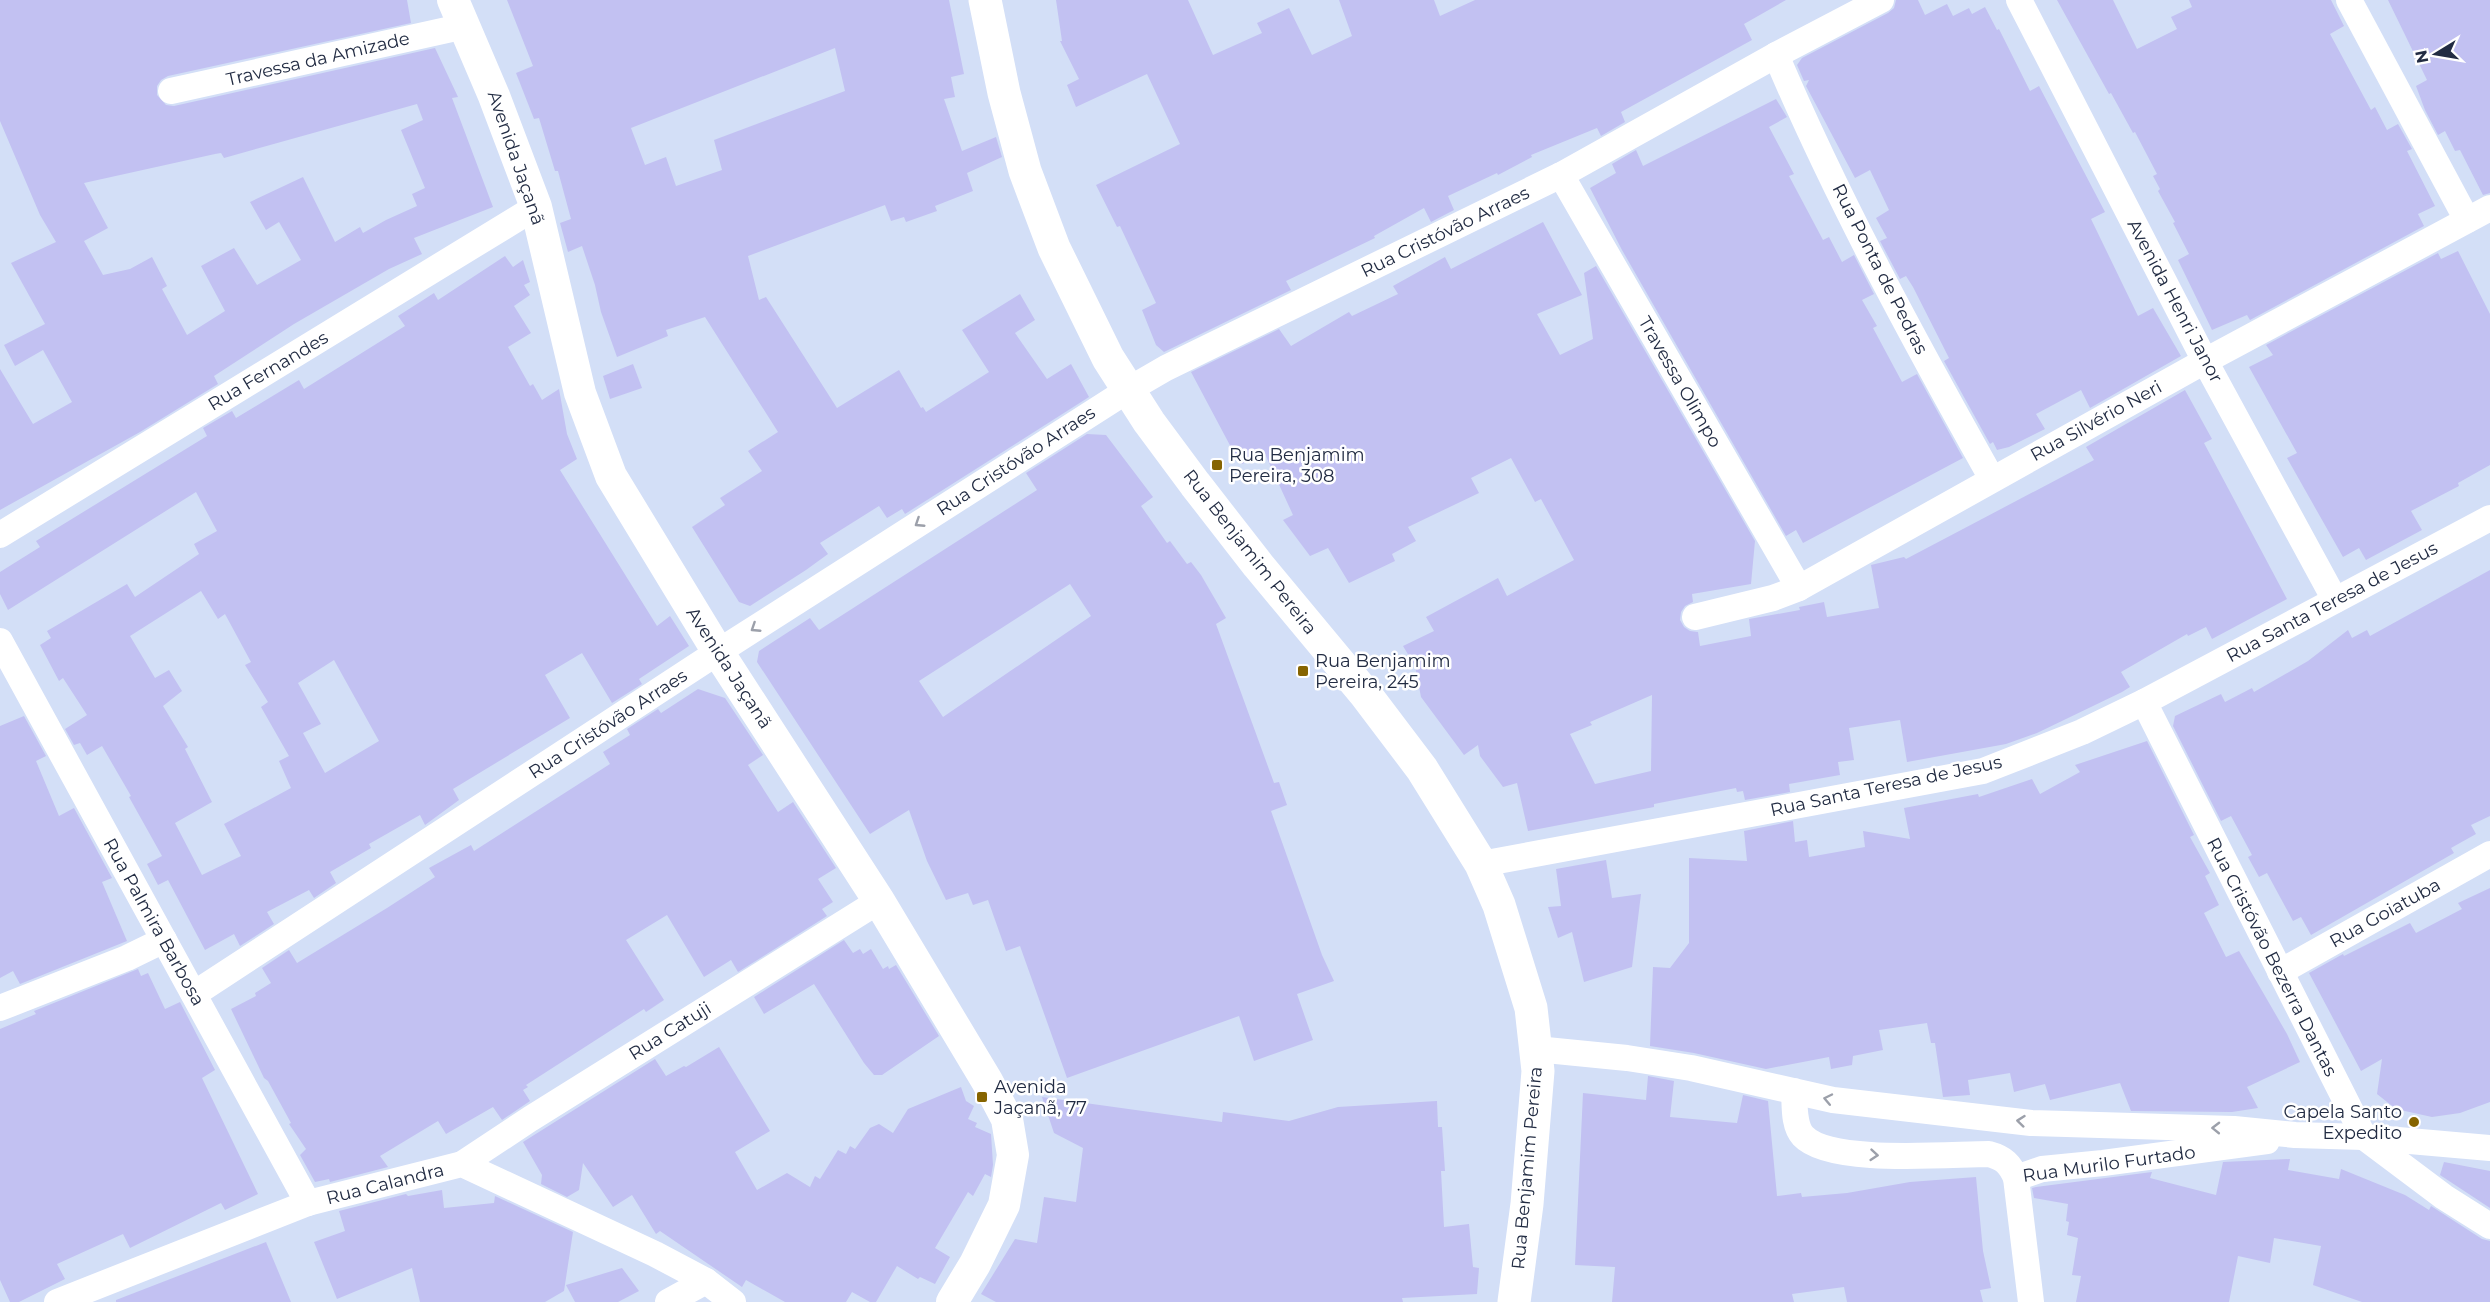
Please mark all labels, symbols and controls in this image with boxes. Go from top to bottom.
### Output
north arrow [2406,24,2466,84]
street label: Travessa da Amizade [224,27,412,91]
text: N [2411,49,2432,65]
street label: Avenida Jaçanã [483,88,549,228]
street label: Rua Ponta de Pedras [1827,180,1933,358]
street label: Rua Cristóvão Arraes [1357,182,1533,282]
street label: Avenida Henri Janor [2123,216,2227,386]
street label: Travessa Olimpo [1634,313,1726,451]
street label: Rua Fernandes [204,326,332,416]
street label: Rua Silvério Neri [2026,376,2166,466]
street label: Rua Cristóvão Arraes [933,401,1100,521]
place label: Rua Benjamim Pereira, 308 [1229,444,1365,487]
marker: Rua Benjamim Pereira, 308 [1210,458,1224,472]
street label: Rua Benjamim Pereira [1179,465,1321,639]
one-way arrow [915,516,926,527]
street label: Rua Santa Teresa de Jesus [2223,537,2442,667]
street label: Avenida Jaçanã [682,603,776,733]
one-way arrow [751,621,761,633]
place label: Rua Benjamim Pereira, 245 [1315,650,1451,693]
street label: Rua Cristóvão Arraes [525,664,692,784]
marker: Rua Benjamim Pereira, 245 [1296,664,1310,678]
street label: Rua Santa Teresa de Jesus [1768,751,2004,821]
street label: Rua Palmira Barbosa [99,834,209,1010]
street label: Rua Cristóvão Bezerra Dantas [2202,834,2342,1080]
street label: Rua Goiatuba [2326,873,2444,953]
street label: Rua Catuji [625,997,715,1065]
street label: Rua Benjamim Pereira [1507,1066,1547,1270]
place label: Avenida Jaçanã, 77 [993,1076,1087,1119]
marker: Avenida Jaçanã, 77 [975,1090,989,1104]
one-way arrow [1823,1093,1833,1106]
place label: Capela Santo Expedito [2283,1101,2402,1144]
marker: Capela Santo Expedito [2407,1115,2421,1129]
one-way arrow [2017,1116,2026,1128]
one-way arrow [2211,1122,2220,1135]
street label: Rua Murilo Furtado [2021,1141,2197,1187]
one-way arrow [1870,1148,1879,1161]
street label: Rua Calandra [324,1159,446,1209]

